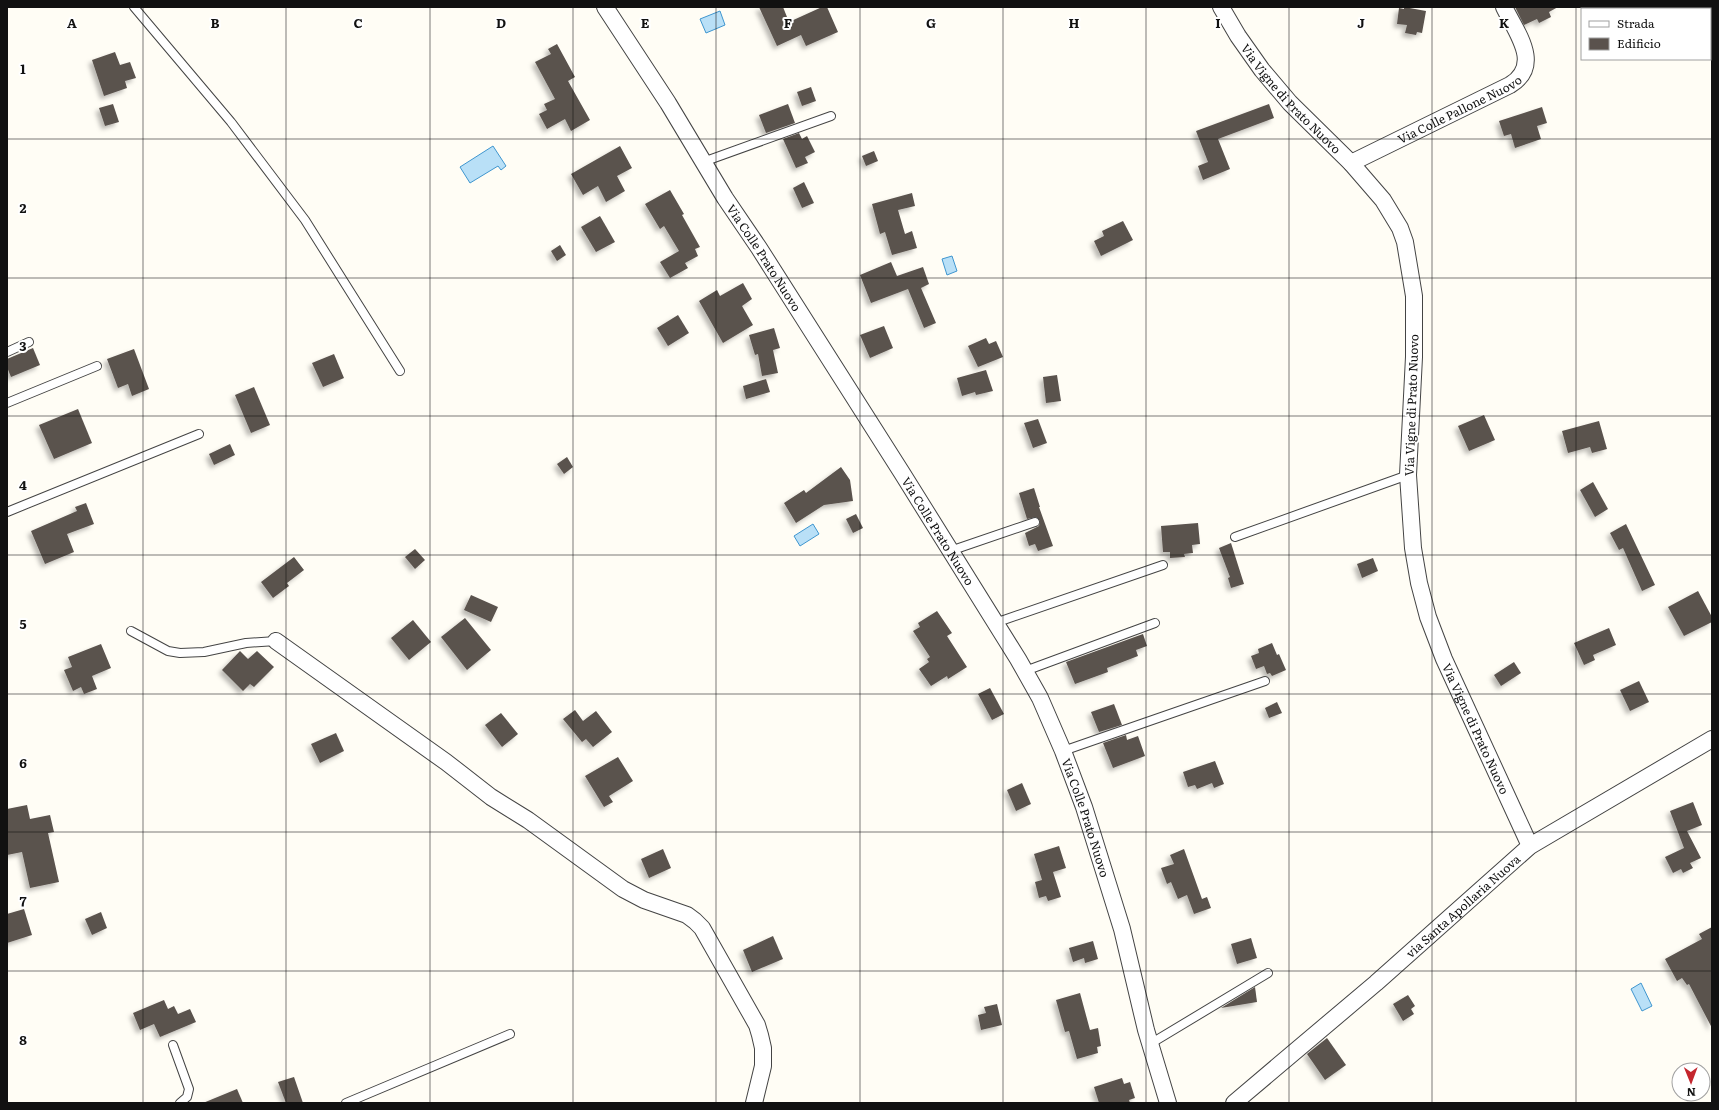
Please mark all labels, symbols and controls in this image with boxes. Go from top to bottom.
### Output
legend [1581,8,1711,60]
text: A [67,13,77,32]
text: B [211,13,220,32]
text: C [353,13,363,32]
text: D [496,13,506,32]
text: E [641,13,650,32]
text: F [784,13,792,32]
text: G [926,13,936,32]
text: H [1069,13,1080,32]
text: I [1215,13,1221,32]
text: J [1357,13,1365,32]
text: K [1499,13,1510,32]
text: Strada [1617,14,1655,32]
text: Edificio [1617,34,1661,52]
street label: Via Vigne di Prato Nuovo [1237,40,1345,158]
text: 1 [20,59,26,78]
street label: Via Colle Pallone Nuovo [1394,71,1526,148]
text: 2 [20,198,27,217]
street label: Via Colle Prato Nuovo [723,200,806,315]
street label: Via Vigne di Prato Nuovo [1400,334,1422,476]
text: 3 [19,336,27,355]
street label: Via Colle Prato Nuovo [898,473,979,589]
text: 4 [19,475,27,494]
text: 5 [19,614,27,633]
street label: Via Vigne di Prato Nuovo [1438,660,1514,797]
text: 6 [19,753,27,772]
street label: Via Colle Prato Nuovo [1057,756,1114,879]
street label: via Santa Apollaria Nuova [1402,850,1524,962]
text: 7 [19,891,27,910]
text: 8 [19,1030,27,1049]
north arrow [1671,1062,1711,1102]
text: N [1686,1085,1696,1101]

